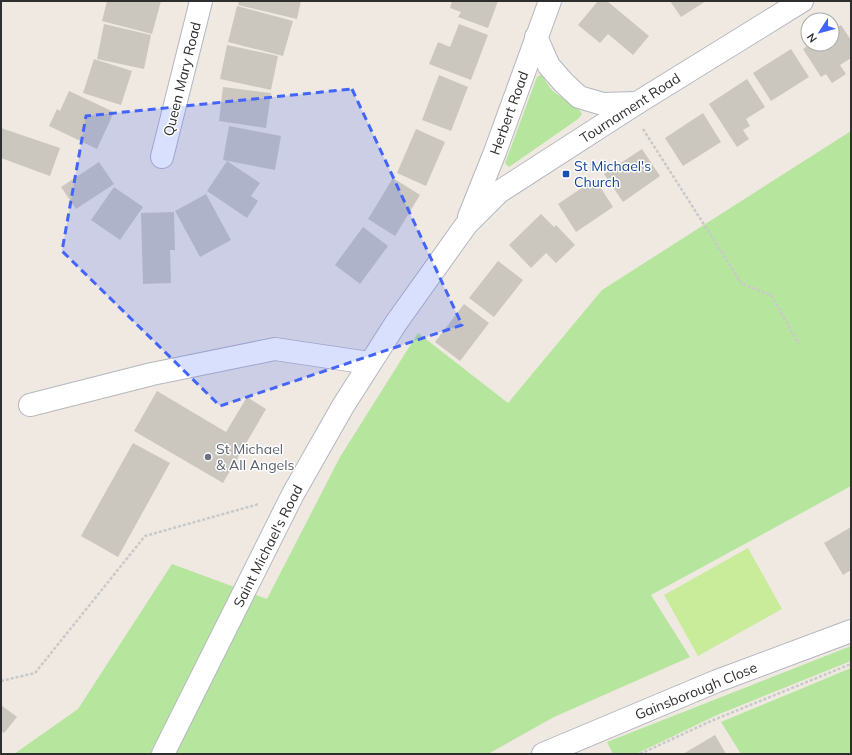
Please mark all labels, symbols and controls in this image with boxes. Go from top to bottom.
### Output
north arrow [800,12,840,52]
street label: Queen Mary Road [159,20,205,138]
text: N [804,30,820,45]
street label: Herbert Road [486,69,532,157]
street label: Tournament Road [576,69,684,147]
place label: St Michael's Church [574,157,651,191]
marker: St Michael's Church [561,169,571,179]
place label: St Michael & All Angels [216,440,295,474]
marker: St Michael & All Angels [203,452,213,462]
street label: Saint Michael's Road [229,482,307,610]
street label: Gainsborough Close [632,658,760,724]

